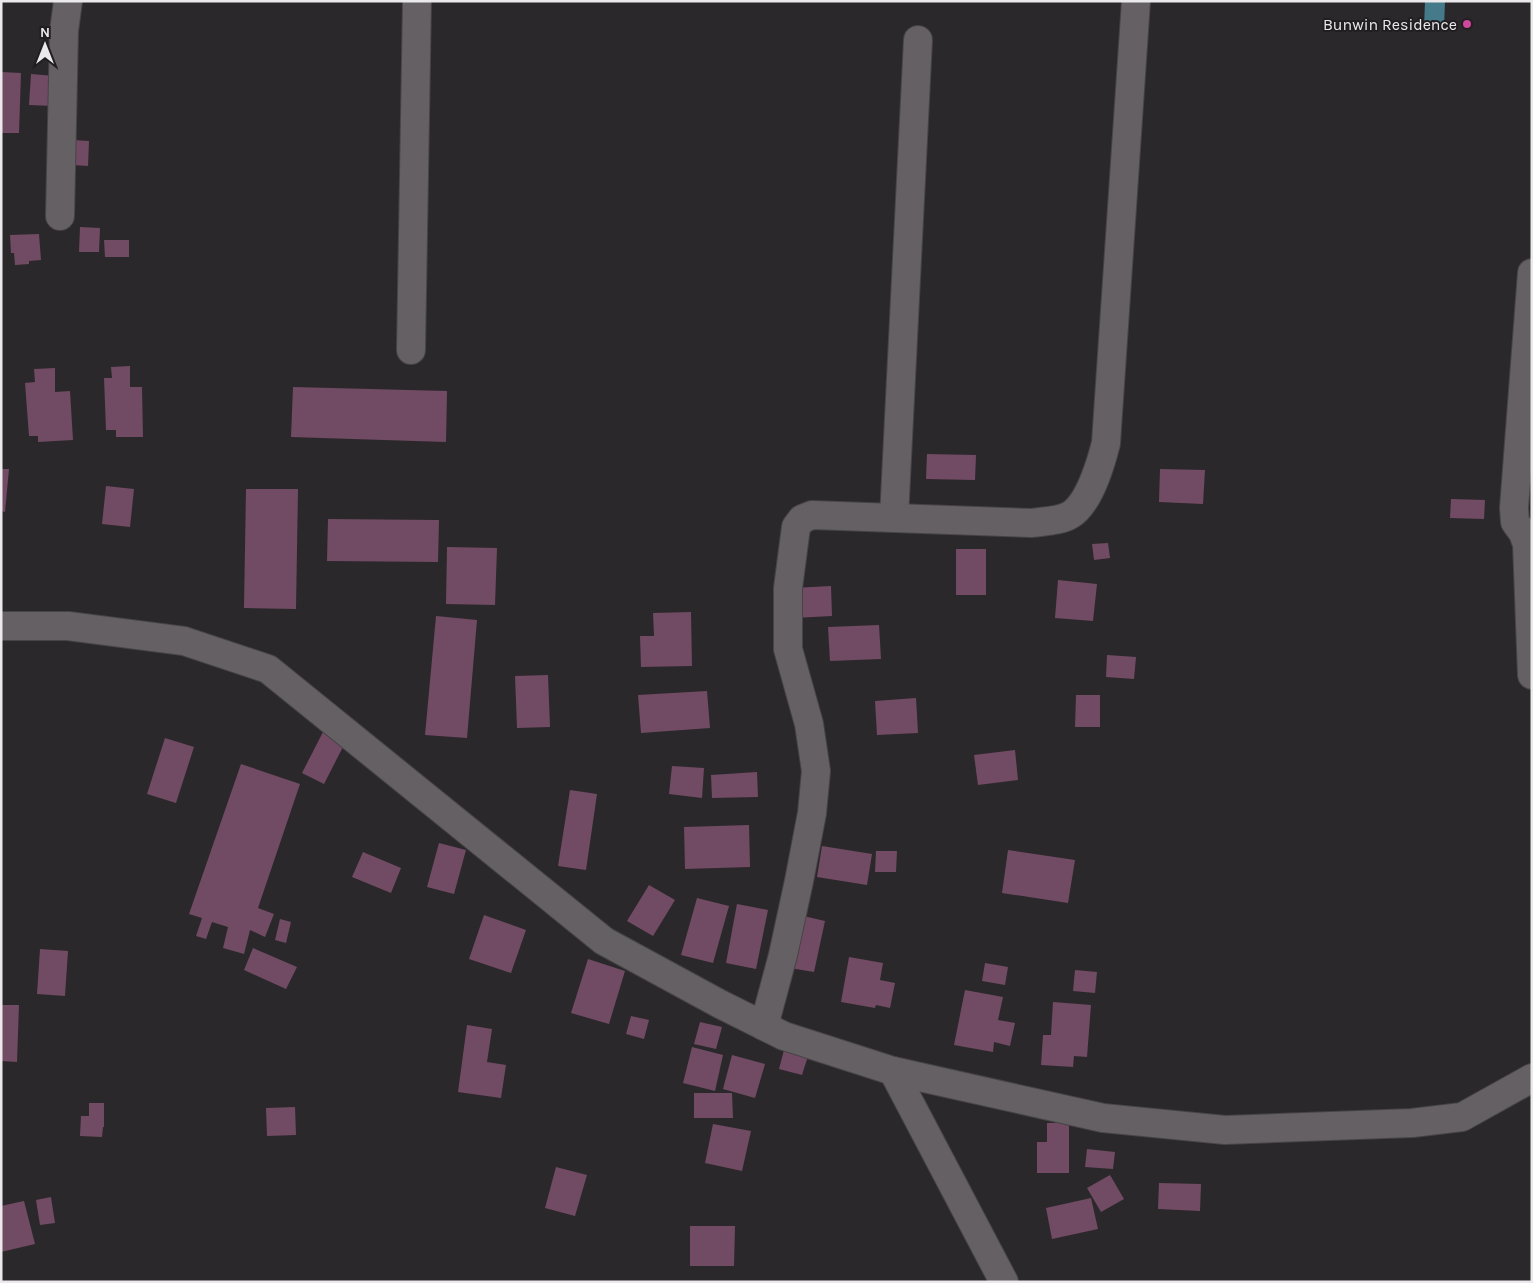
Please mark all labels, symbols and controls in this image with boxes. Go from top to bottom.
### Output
place label: Bunwin Residence [1323,15,1457,34]
marker: Bunwin Residence [1461,18,1473,30]
north arrow [20,20,70,70]
text: N [40,24,50,41]

